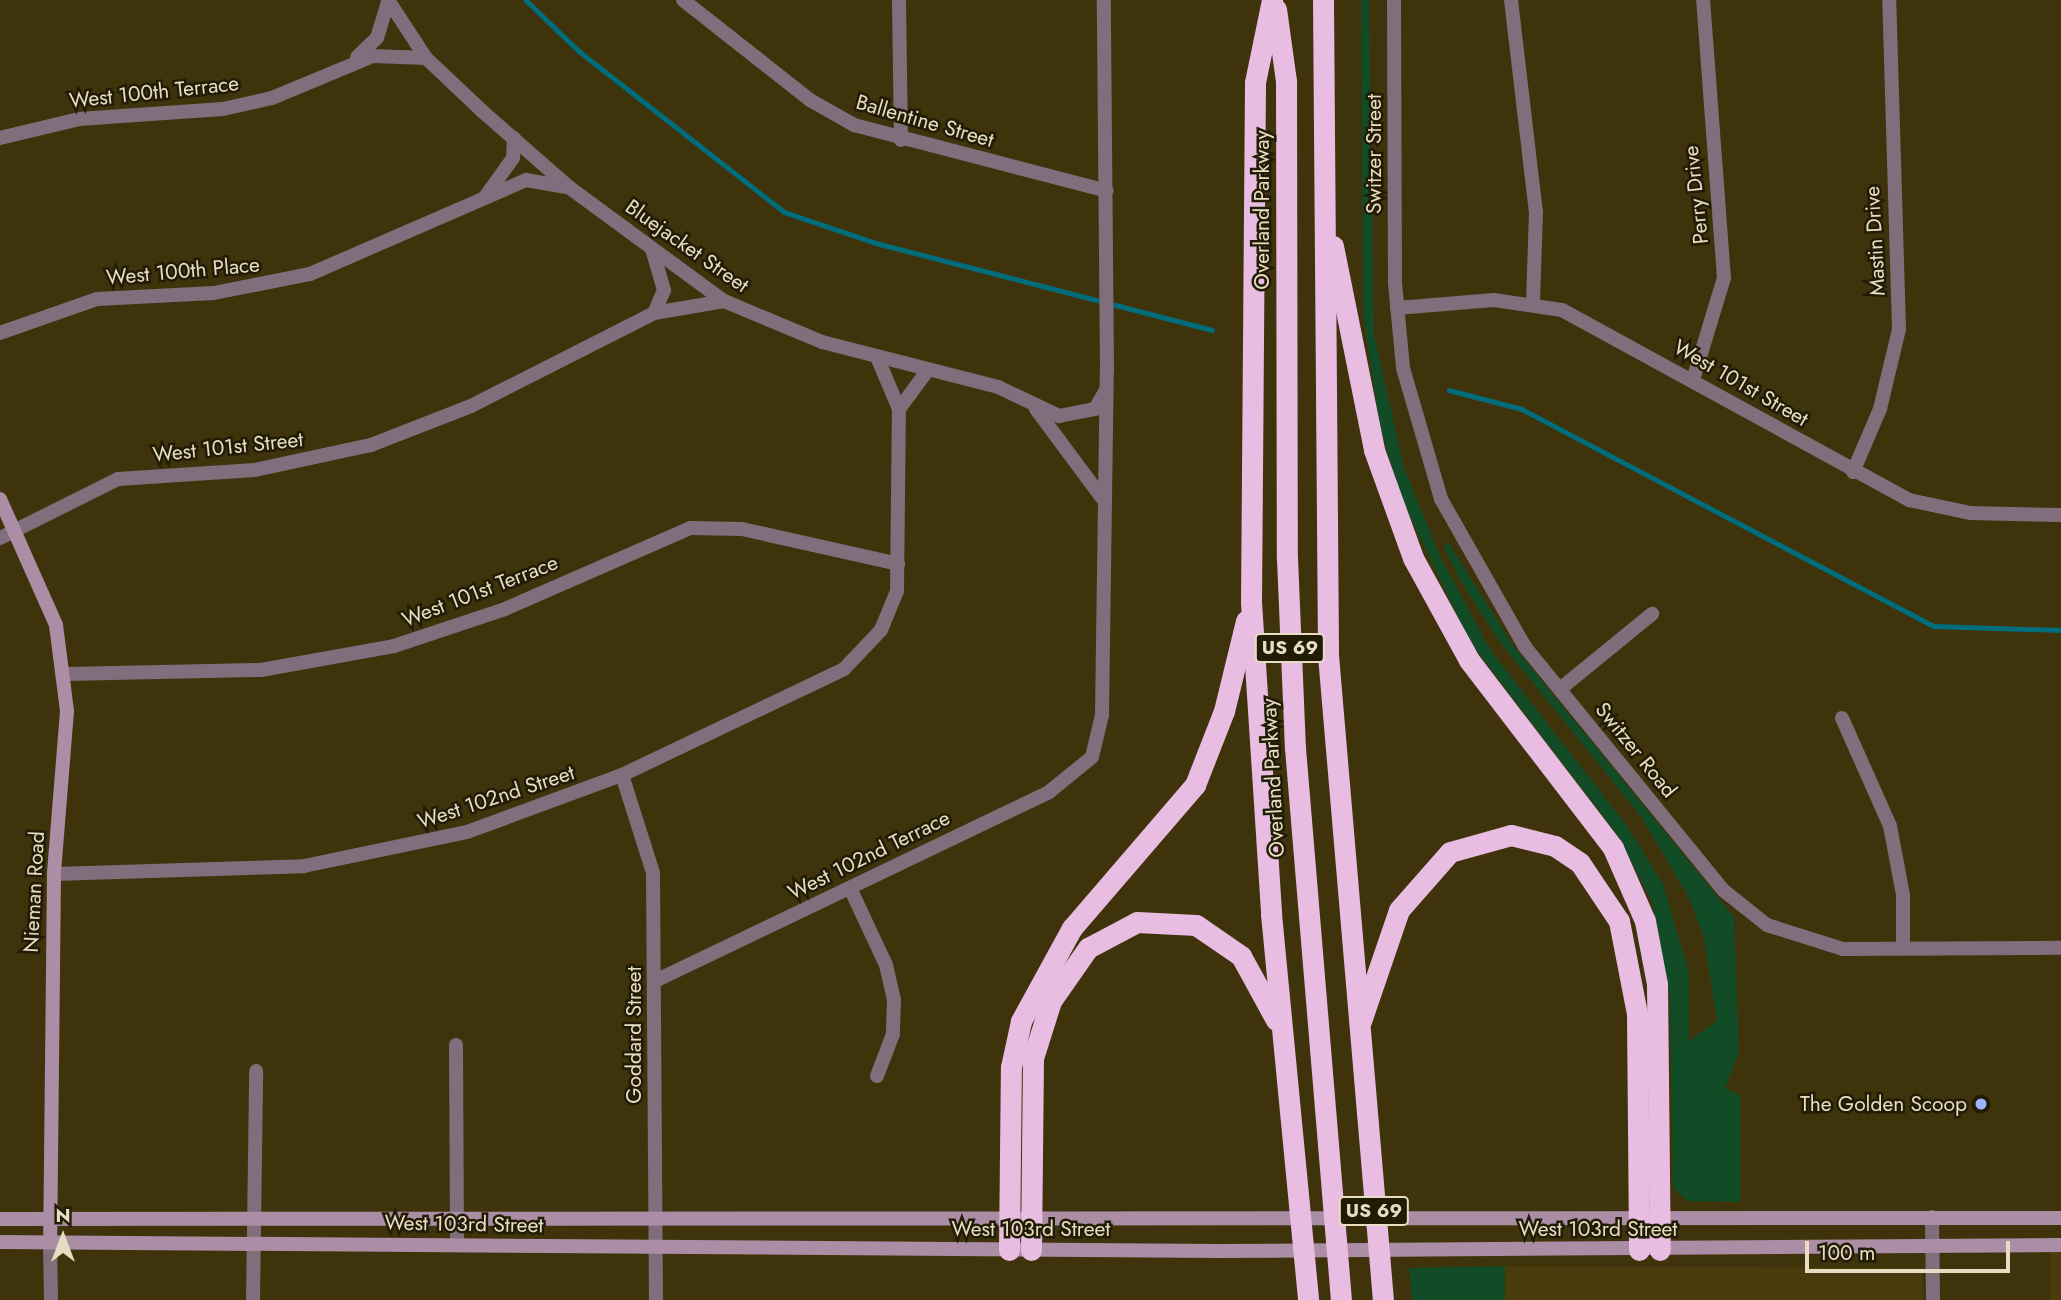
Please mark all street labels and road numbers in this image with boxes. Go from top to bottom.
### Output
street label: West 100th Terrace [68,71,240,113]
street label: Ballentine Street [853,89,997,153]
street label: Switzer Street [1361,94,1387,214]
street label: Overland Parkway [1249,130,1275,290]
street label: Perry Drive [1678,144,1714,246]
street label: Mastin Drive [1860,185,1890,297]
street label: Bluejacket Street [620,194,754,298]
street label: West 100th Place [105,252,261,290]
street label: West 101st Street [1669,334,1813,432]
street label: West 101st Street [152,427,304,467]
street label: West 101st Terrace [399,550,561,632]
road number: US 69 [1253,632,1327,664]
street label: Switzer Road [1590,697,1682,803]
street label: Overland Parkway [1256,698,1290,858]
street label: West 102nd Street [415,760,577,834]
street label: West 102nd Terrace [784,805,954,905]
street label: Nieman Road [18,831,50,953]
street label: Goddard Street [621,966,647,1104]
road number: US 69 [1337,1196,1411,1226]
street label: West 103rd Street [384,1210,544,1238]
street label: West 103rd Street [952,1216,1110,1242]
street label: West 103rd Street [1519,1216,1677,1242]

